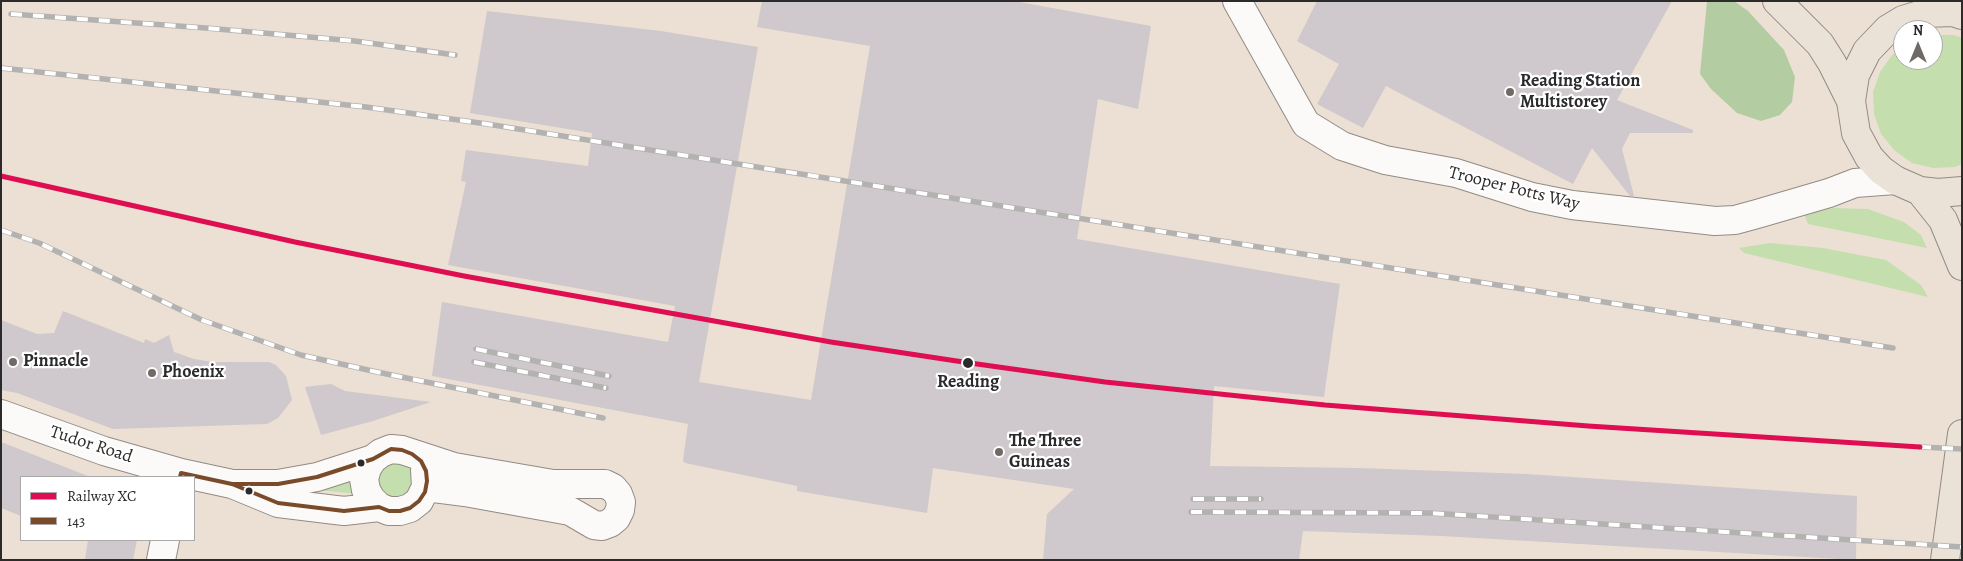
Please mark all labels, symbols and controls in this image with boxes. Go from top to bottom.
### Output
north arrow [1893,20,1943,70]
text: N [1913,21,1923,40]
place label: Reading Station Multistorey [1520,71,1640,114]
marker: Reading Station Multistorey [1504,86,1516,98]
street label: Trooper Potts Way [1446,162,1582,216]
place label: Pinnacle [23,351,88,373]
marker: Pinnacle [7,356,19,368]
marker: Reading [961,356,975,370]
place label: Phoenix [162,362,224,384]
marker: Phoenix [146,367,158,379]
place label: Reading [937,372,999,394]
street label: Tudor Road [47,422,135,468]
place label: The Three Guineas [1009,431,1081,474]
marker: The Three Guineas [993,446,1005,458]
unlabelled marker [356,458,366,468]
legend [20,476,195,541]
text: Railway XC [67,486,136,506]
unlabelled marker [244,486,254,496]
text: 143 [67,511,85,531]

